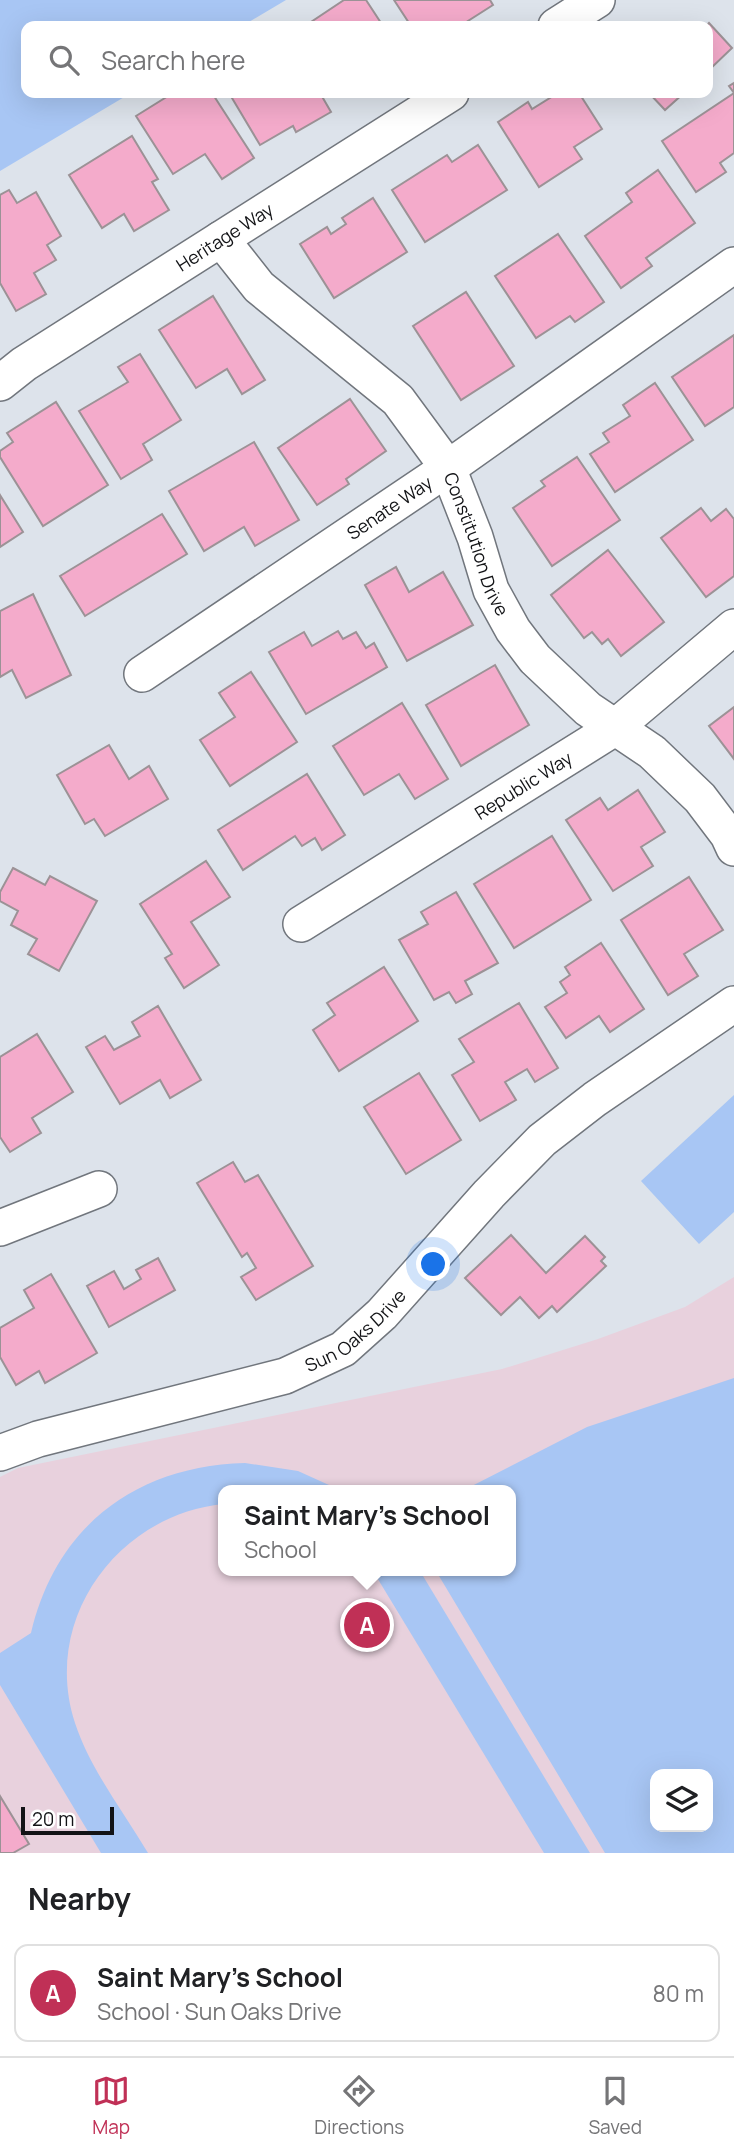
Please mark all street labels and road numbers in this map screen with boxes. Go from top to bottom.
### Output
street label: Heritage Way [171,197,278,277]
street label: Constitution Drive [439,469,515,620]
street label: Senate Way [342,470,437,545]
street label: Republic Way [470,745,577,825]
street label: Sun Oaks Drive [301,1284,411,1377]

